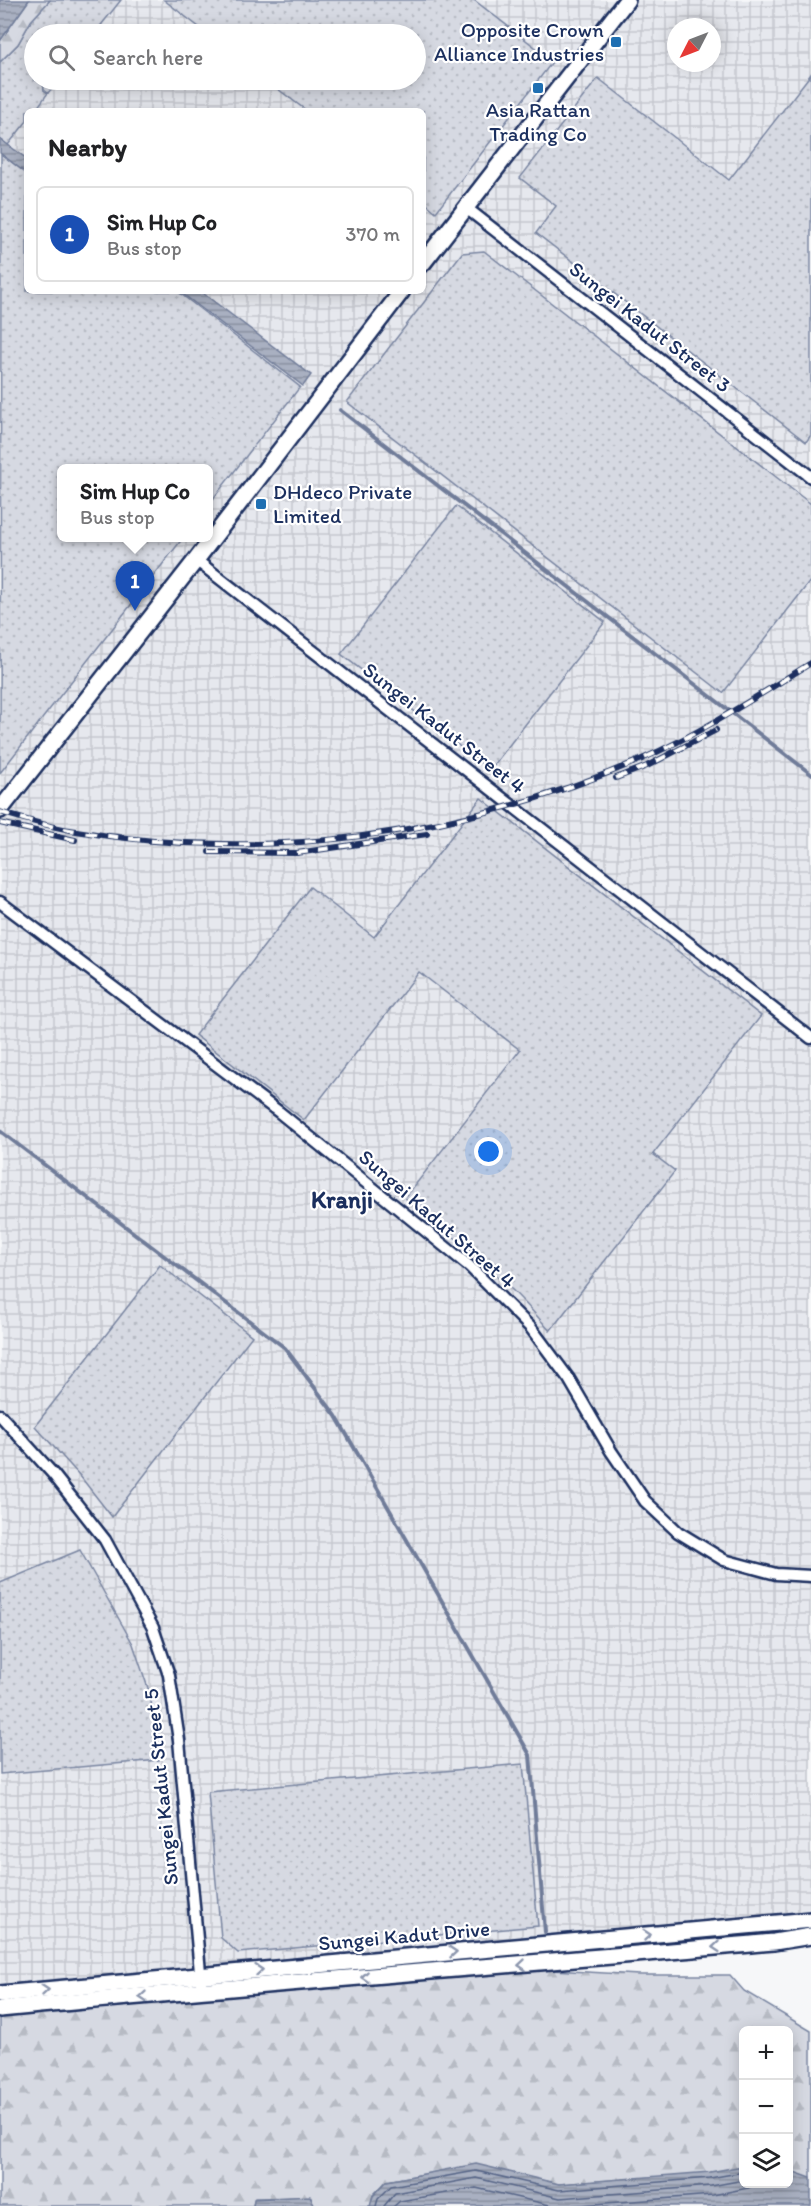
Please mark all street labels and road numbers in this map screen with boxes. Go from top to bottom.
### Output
street label: Sungei Kadut Street 3 [565,256,736,397]
street label: Sungei Kadut Street 4 [358,656,531,799]
street label: Sungei Kadut Street 4 [354,1144,521,1294]
street label: Sungei Kadut Street 5 [138,1687,183,1887]
street label: Sungei Kadut Drive [317,1916,491,1955]

